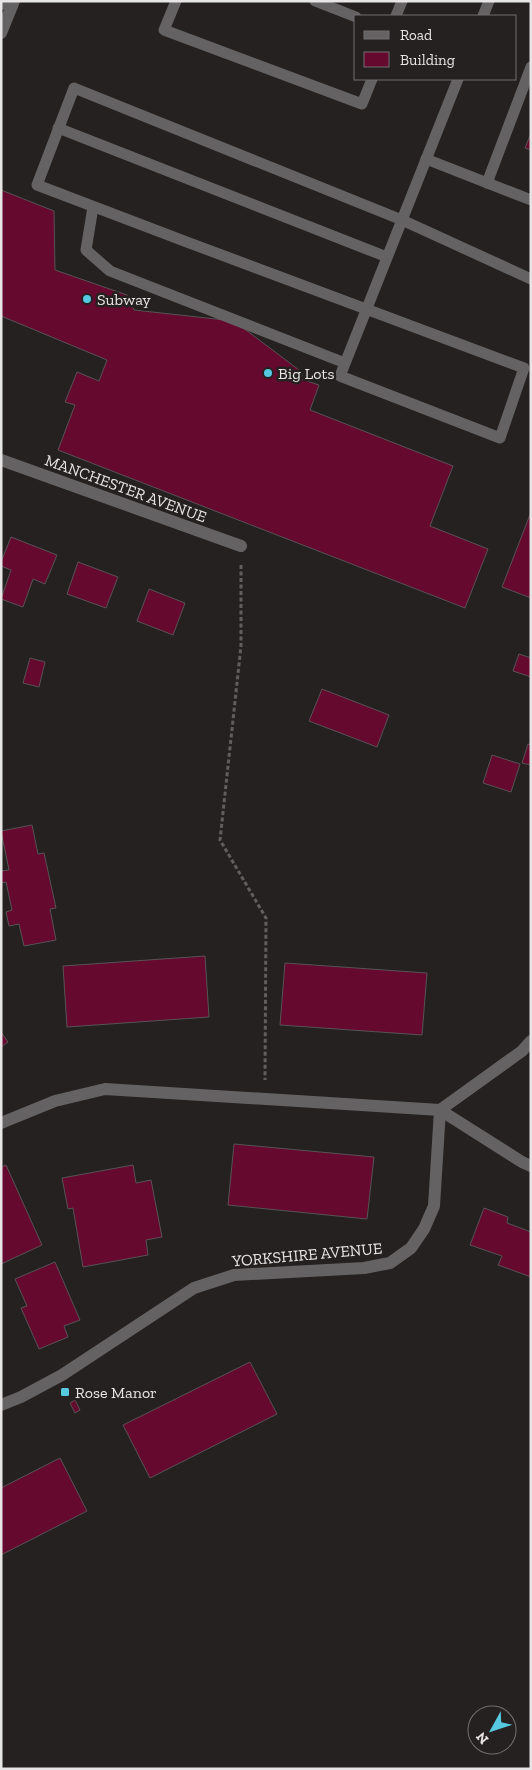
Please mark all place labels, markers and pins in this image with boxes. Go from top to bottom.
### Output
place label: Subway [97,290,152,309]
marker: Subway [81,293,93,305]
place label: Big Lots [278,364,334,383]
marker: Big Lots [262,367,274,379]
place label: Rose Manor [75,1383,157,1402]
marker: Rose Manor [59,1386,71,1398]

